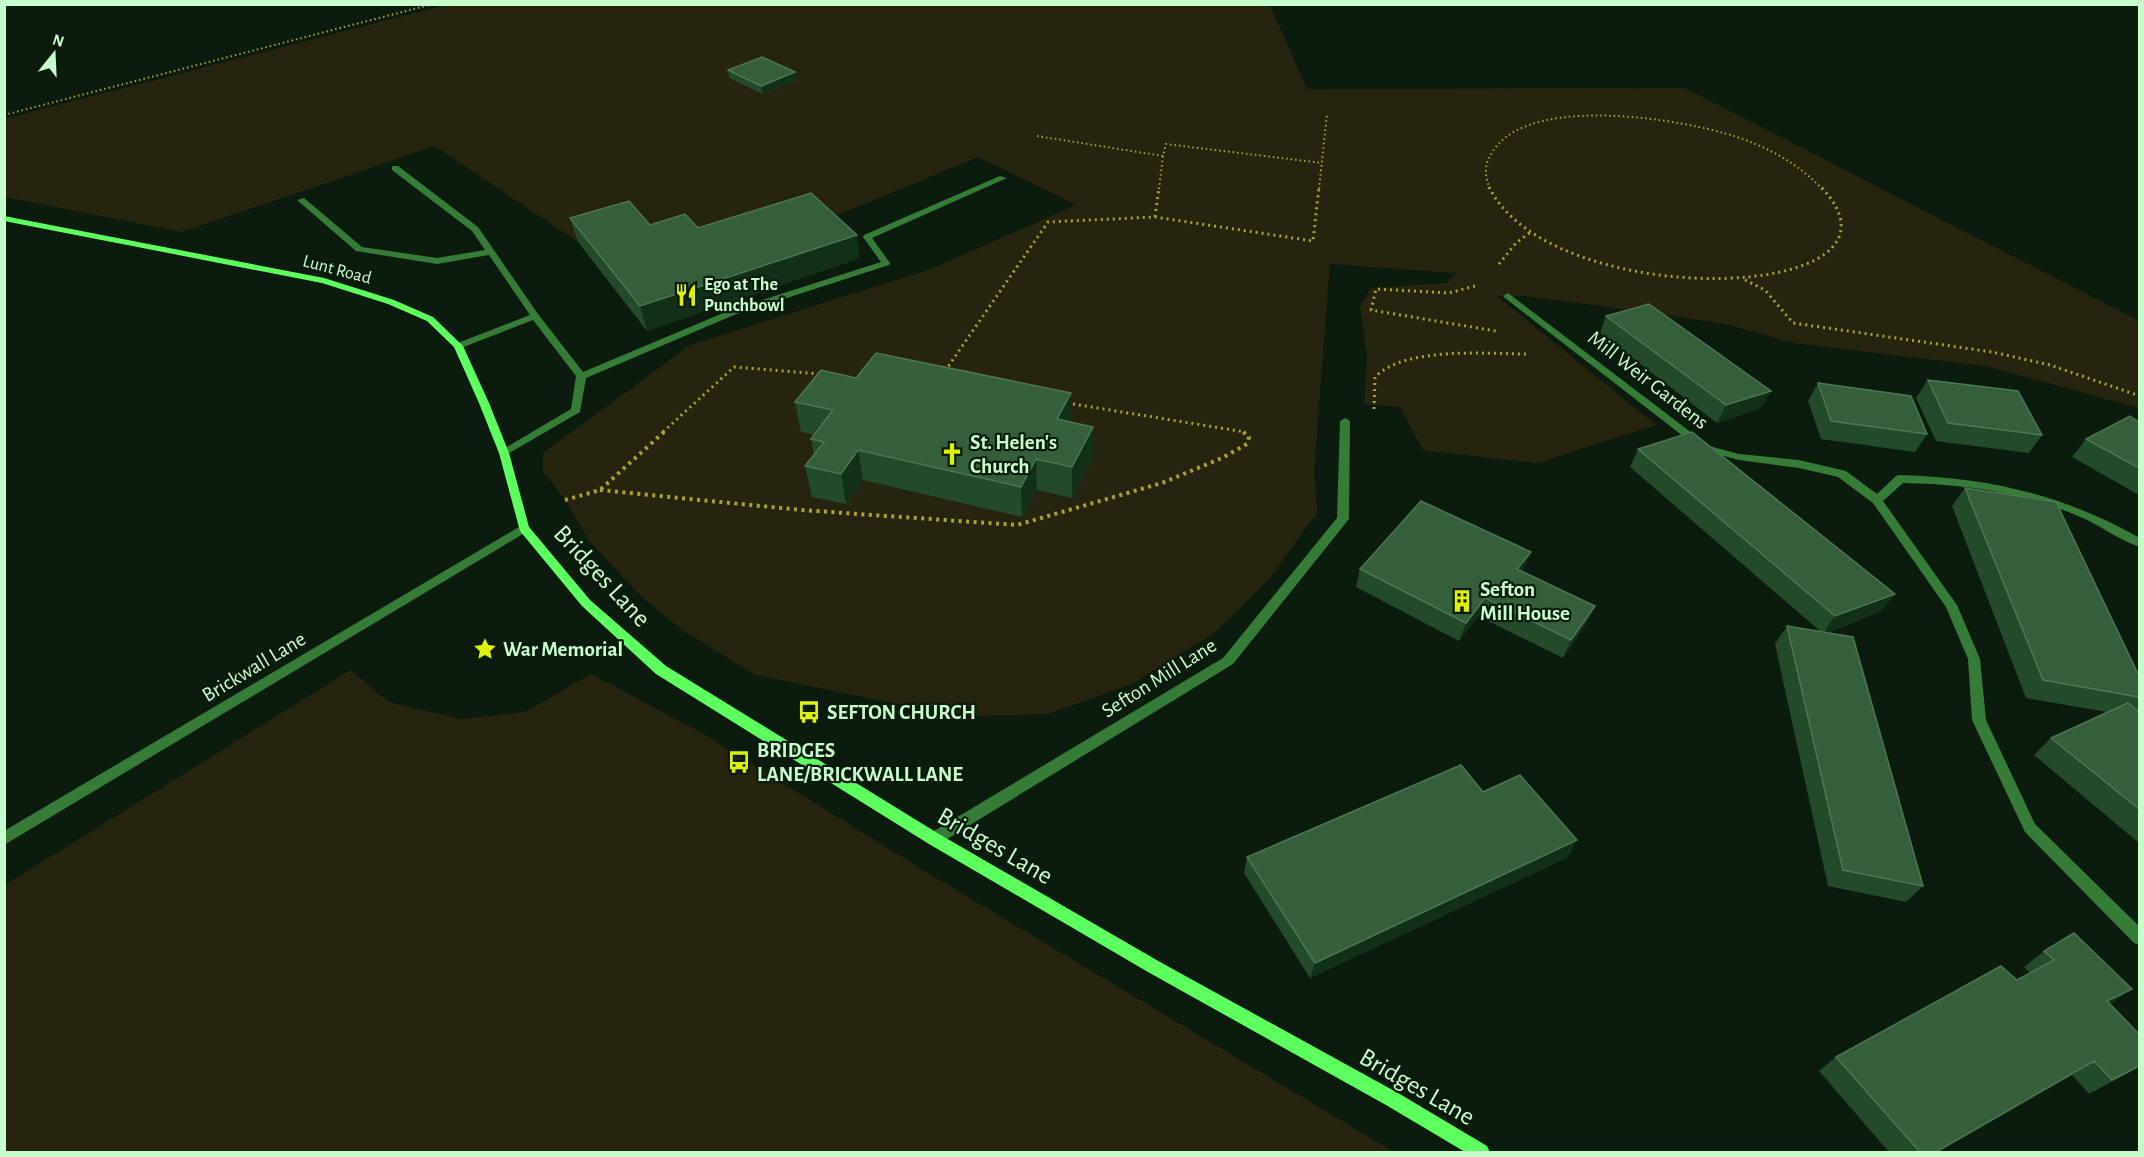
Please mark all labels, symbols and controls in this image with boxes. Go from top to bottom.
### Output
north arrow [24,24,84,84]
text: N [51,31,66,50]
street label: Lunt Road [301,252,373,288]
place label: Ego at The Punchbowl [704,276,784,315]
restaurant icon: Ego at The Punchbowl [673,282,699,308]
street label: Mill Weir Gardens [1584,327,1712,433]
place label: St. Helen's Church [970,432,1057,477]
church icon: St. Helen's Church [939,441,965,467]
street label: Bridges Lane [549,520,655,632]
place label: Sefton Mill House [1480,579,1570,624]
building icon: Sefton Mill House [1449,588,1475,614]
street label: Brickwall Lane [199,628,309,706]
street label: Sefton Mill Lane [1098,634,1220,722]
place icon: War Memorial [472,636,498,662]
place label: War Memorial [503,639,623,660]
bus stop icon: SEFTON CHURCH [796,699,822,725]
place label: SEFTON CHURCH [827,702,976,723]
place label: BRIDGES LANE/BRICKWALL LANE [757,740,963,785]
bus stop icon: BRIDGES LANE/BRICKWALL LANE [726,749,752,775]
street label: Bridges Lane [933,803,1057,889]
street label: Bridges Lane [1355,1044,1479,1130]

